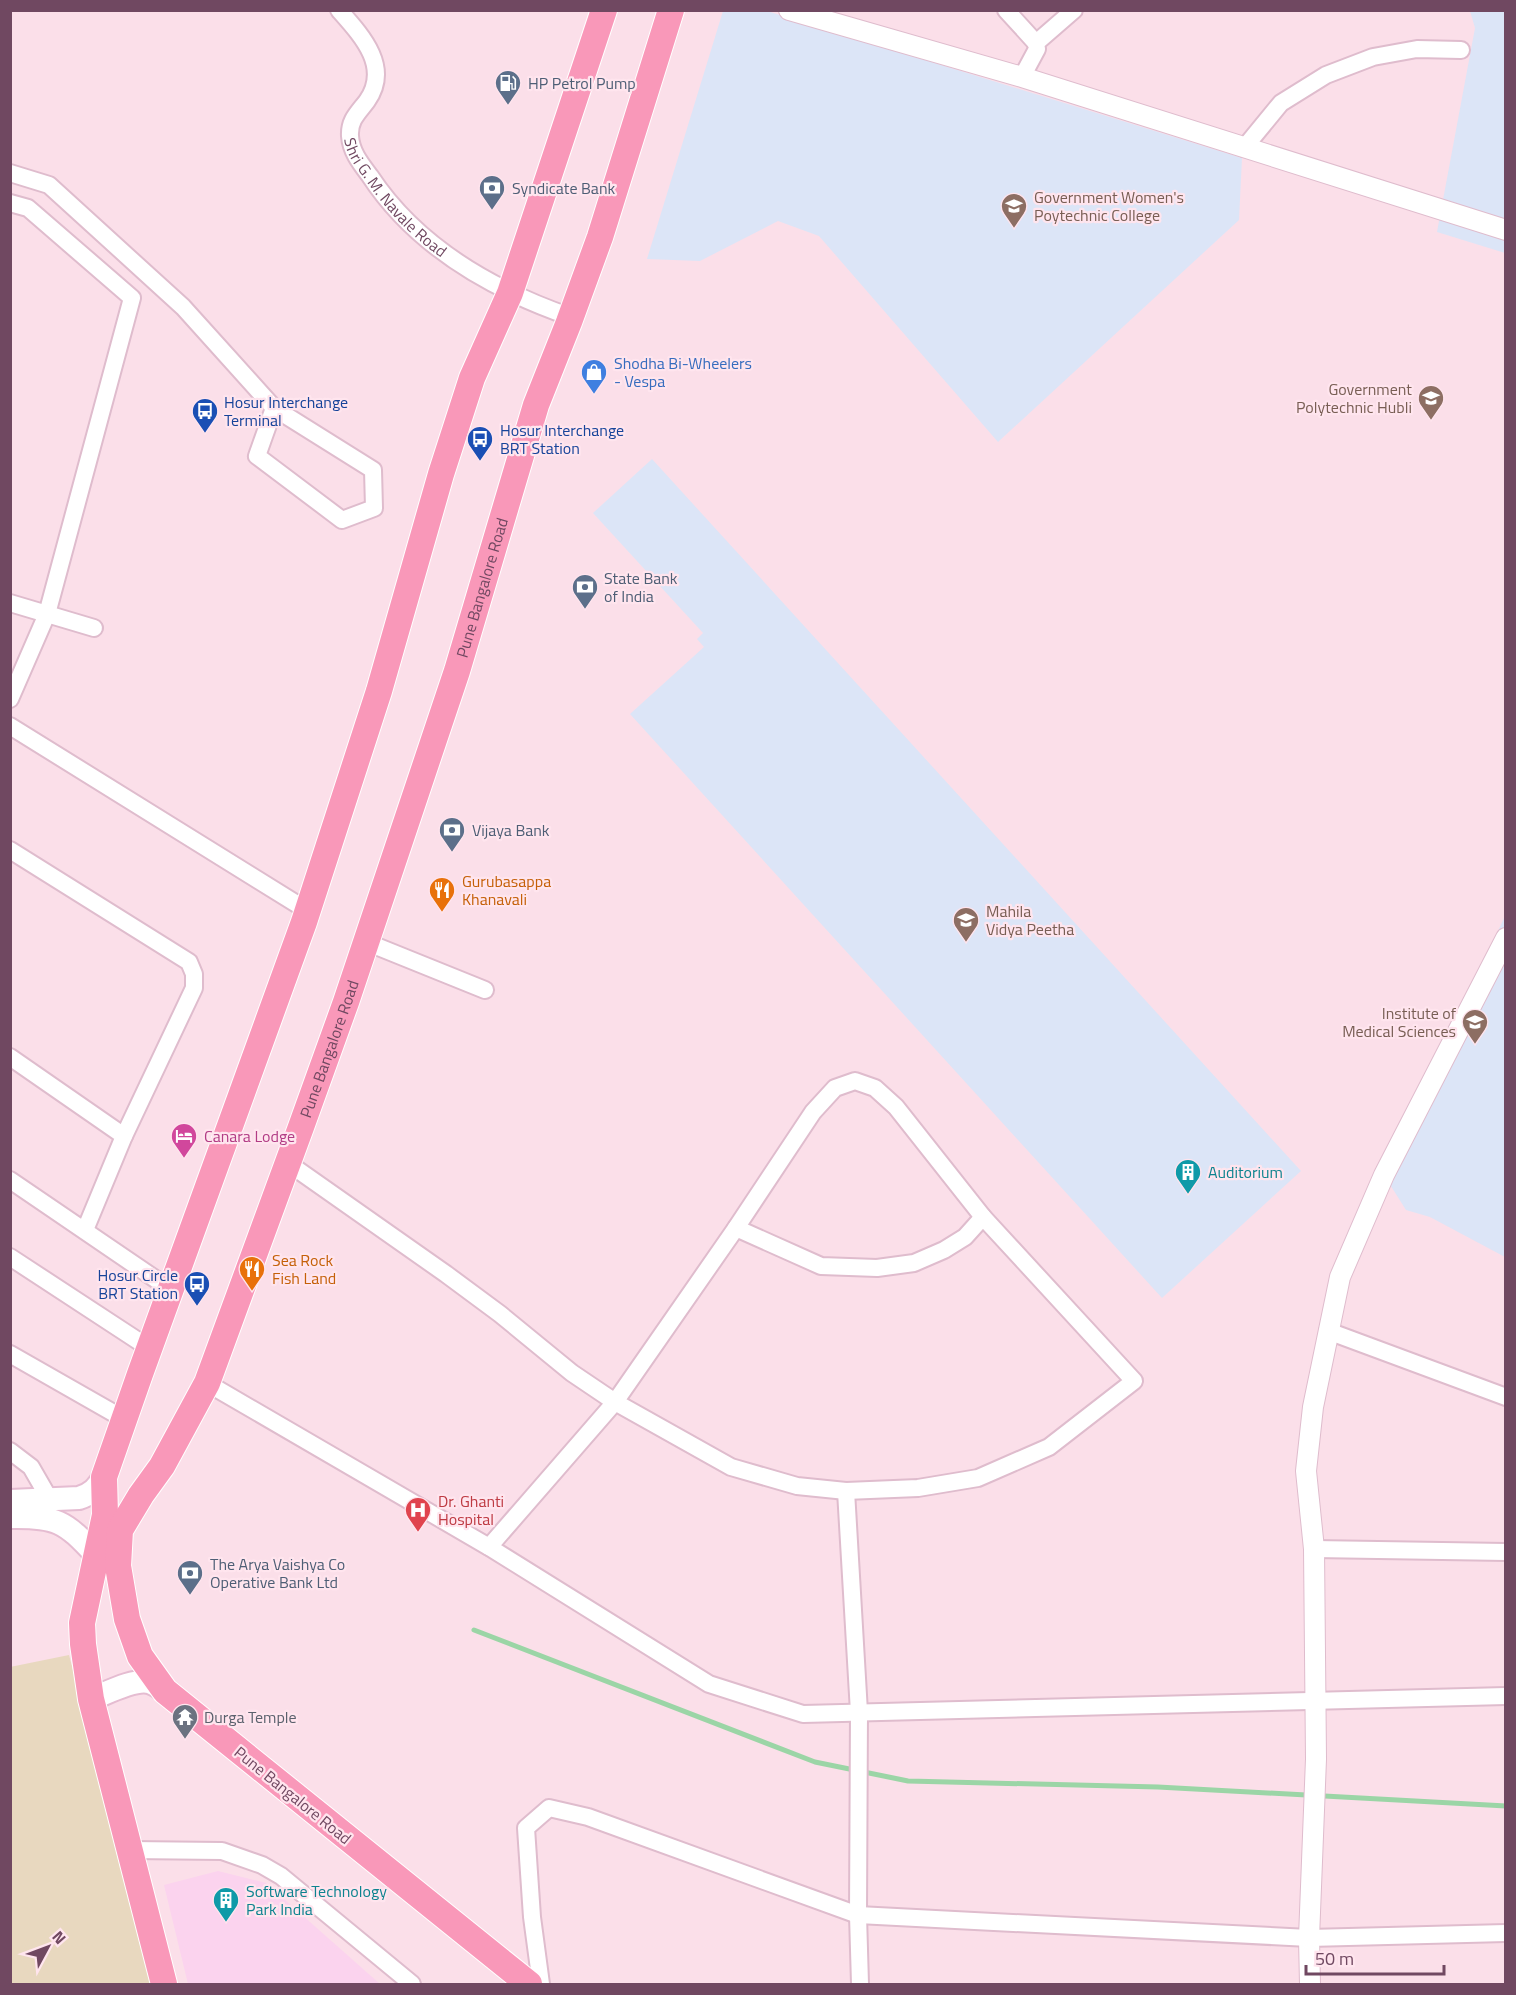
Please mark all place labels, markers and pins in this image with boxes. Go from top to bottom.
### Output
fuel station icon: HP Petrol Pump [493,68,523,106]
place label: HP Petrol Pump [528,71,636,95]
bank icon: Syndicate Bank [477,173,507,211]
place label: Syndicate Bank [512,176,615,200]
place label: Government Women's Poytechnic College [1034,185,1184,227]
school or university icon: Government Women's Poytechnic College [999,191,1029,229]
place label: Shodha Bi-Wheelers - Vespa [614,351,752,393]
shop icon: Shodha Bi-Wheelers - Vespa [579,357,609,395]
place label: Government Polytechnic Hubli [1296,377,1412,419]
school or university icon: Government Polytechnic Hubli [1416,383,1446,421]
place label: Hosur Interchange Terminal [224,390,348,432]
bus stop icon: Hosur Interchange Terminal [190,396,220,434]
place label: Hosur Interchange BRT Station [500,418,624,460]
bus stop icon: Hosur Interchange BRT Station [465,424,495,462]
place label: State Bank of India [604,566,678,608]
bank icon: State Bank of India [570,572,600,610]
bank icon: Vijaya Bank [437,815,467,853]
place label: Vijaya Bank [472,818,550,842]
place label: Gurubasappa Khanavali [462,869,551,911]
restaurant icon: Gurubasappa Khanavali [427,875,457,913]
place label: Mahila Vidya Peetha [986,899,1074,941]
school or university icon: Mahila Vidya Peetha [951,905,981,943]
place label: Institute of Medical Sciences [1342,1001,1457,1043]
school or university icon: Institute of Medical Sciences [1460,1007,1490,1045]
hotel icon: Canara Lodge [169,1121,199,1159]
place label: Canara Lodge [204,1124,295,1148]
building icon: Auditorium [1173,1157,1203,1195]
place label: Auditorium [1208,1160,1283,1184]
place label: Sea Rock Fish Land [272,1248,336,1290]
restaurant icon: Sea Rock Fish Land [237,1254,267,1292]
place label: Hosur Circle BRT Station [98,1263,178,1305]
bus stop icon: Hosur Circle BRT Station [182,1269,212,1307]
place label: Dr. Ghanti Hospital [438,1489,504,1531]
hospital icon: Dr. Ghanti Hospital [403,1495,433,1533]
place label: The Arya Vaishya Co Operative Bank Ltd [210,1552,345,1594]
bank icon: The Arya Vaishya Co Operative Bank Ltd [175,1558,205,1596]
temple icon: Durga Temple [170,1702,200,1740]
place label: Durga Temple [204,1705,297,1729]
place label: Software Technology Park India [246,1879,387,1921]
building icon: Software Technology Park India [211,1885,241,1923]

